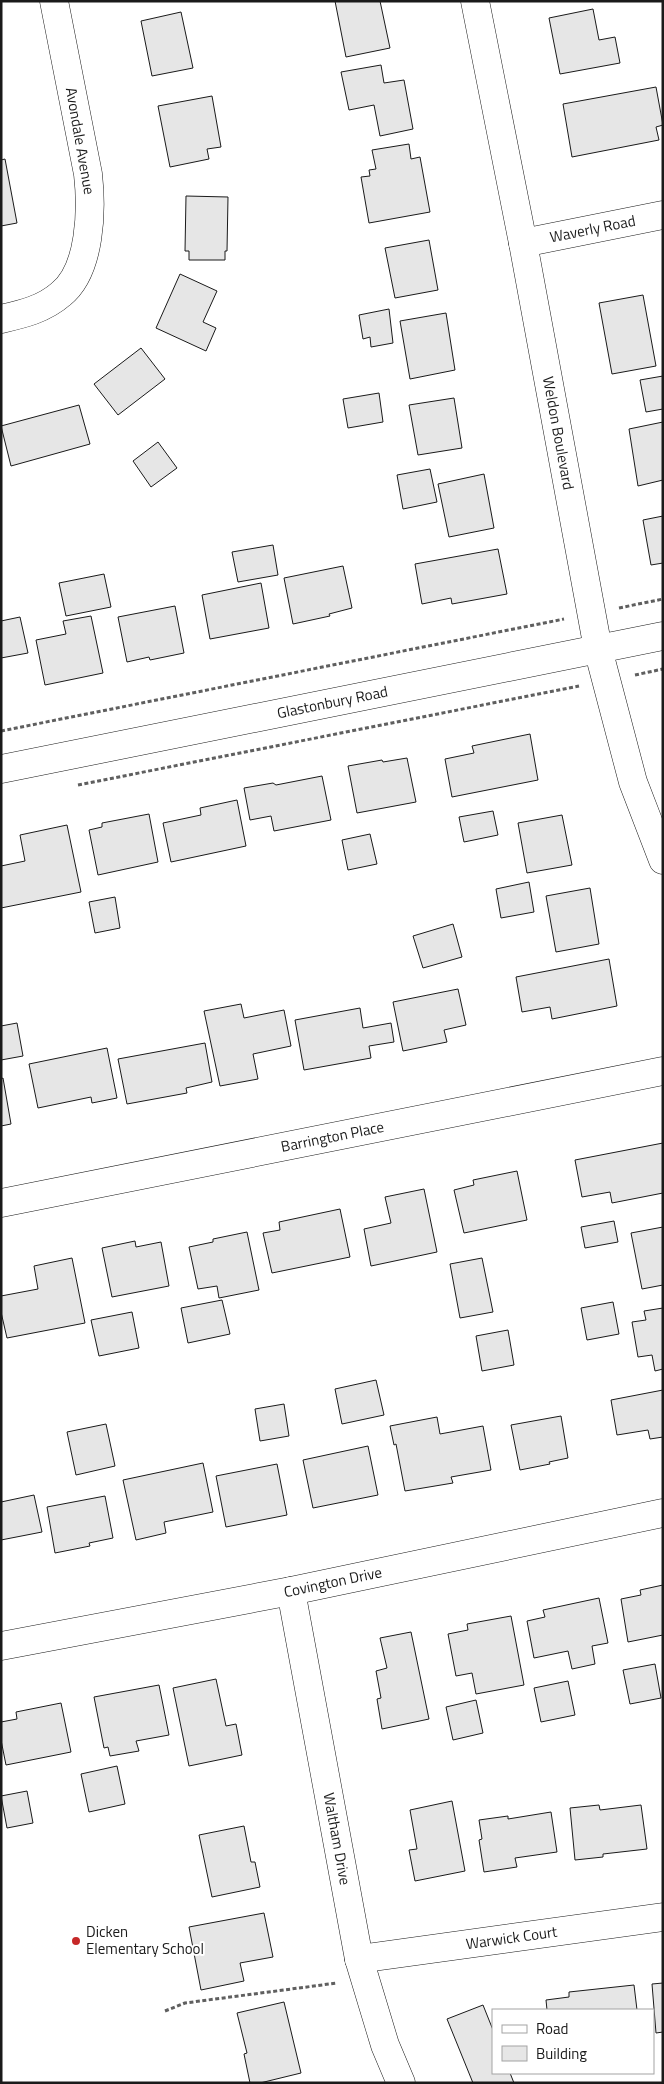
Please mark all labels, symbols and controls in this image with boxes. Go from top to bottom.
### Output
street label: Avondale Avenue [60,86,101,196]
street label: Waverly Road [548,209,637,248]
street label: Weldon Boulevard [537,374,580,492]
street label: Glastonbury Road [275,680,390,724]
street label: Barrington Place [279,1115,386,1158]
street label: Covington Drive [282,1560,384,1603]
street label: Waltham Drive [317,1791,357,1887]
place label: Dicken Elementary School [86,1920,204,1960]
street label: Warwick Court [464,1920,559,1955]
marker: Dicken Elementary School [70,1935,82,1947]
legend [492,2009,654,2074]
text: Road [536,2017,568,2040]
text: Building [536,2042,587,2065]

